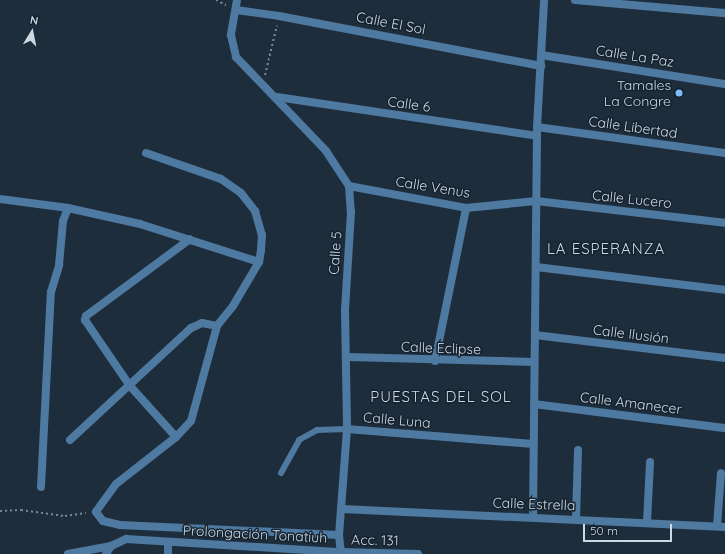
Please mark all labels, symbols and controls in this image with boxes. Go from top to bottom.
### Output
street label: Calle El Sol [355,8,427,38]
north arrow [12,12,52,52]
text: N [29,13,39,28]
street label: Calle La Paz [595,42,675,70]
place label: Tamales La Congre [604,77,671,110]
marker: Tamales La Congre [674,88,684,98]
street label: Calle 6 [386,93,432,115]
street label: Calle Libertad [587,112,679,142]
street label: Calle Venus [395,173,471,201]
street label: Calle Lucero [591,186,673,212]
street label: Calle 5 [325,231,345,275]
district label: LA ESPERANZA [547,240,665,258]
street label: Calle Ilusión [592,321,670,347]
street label: Calle Eclipse [401,338,481,358]
district label: PUESTAS DEL SOL [370,388,512,406]
street label: Calle Amanecer [579,388,683,418]
street label: Calle Luna [363,409,431,431]
street label: Calle Estrella [492,494,576,514]
scale bar [585,516,674,542]
street label: Prolongación Tonatíuh [182,522,328,546]
text: 50 m [590,523,618,538]
street label: Acc. 131 [351,531,399,549]

